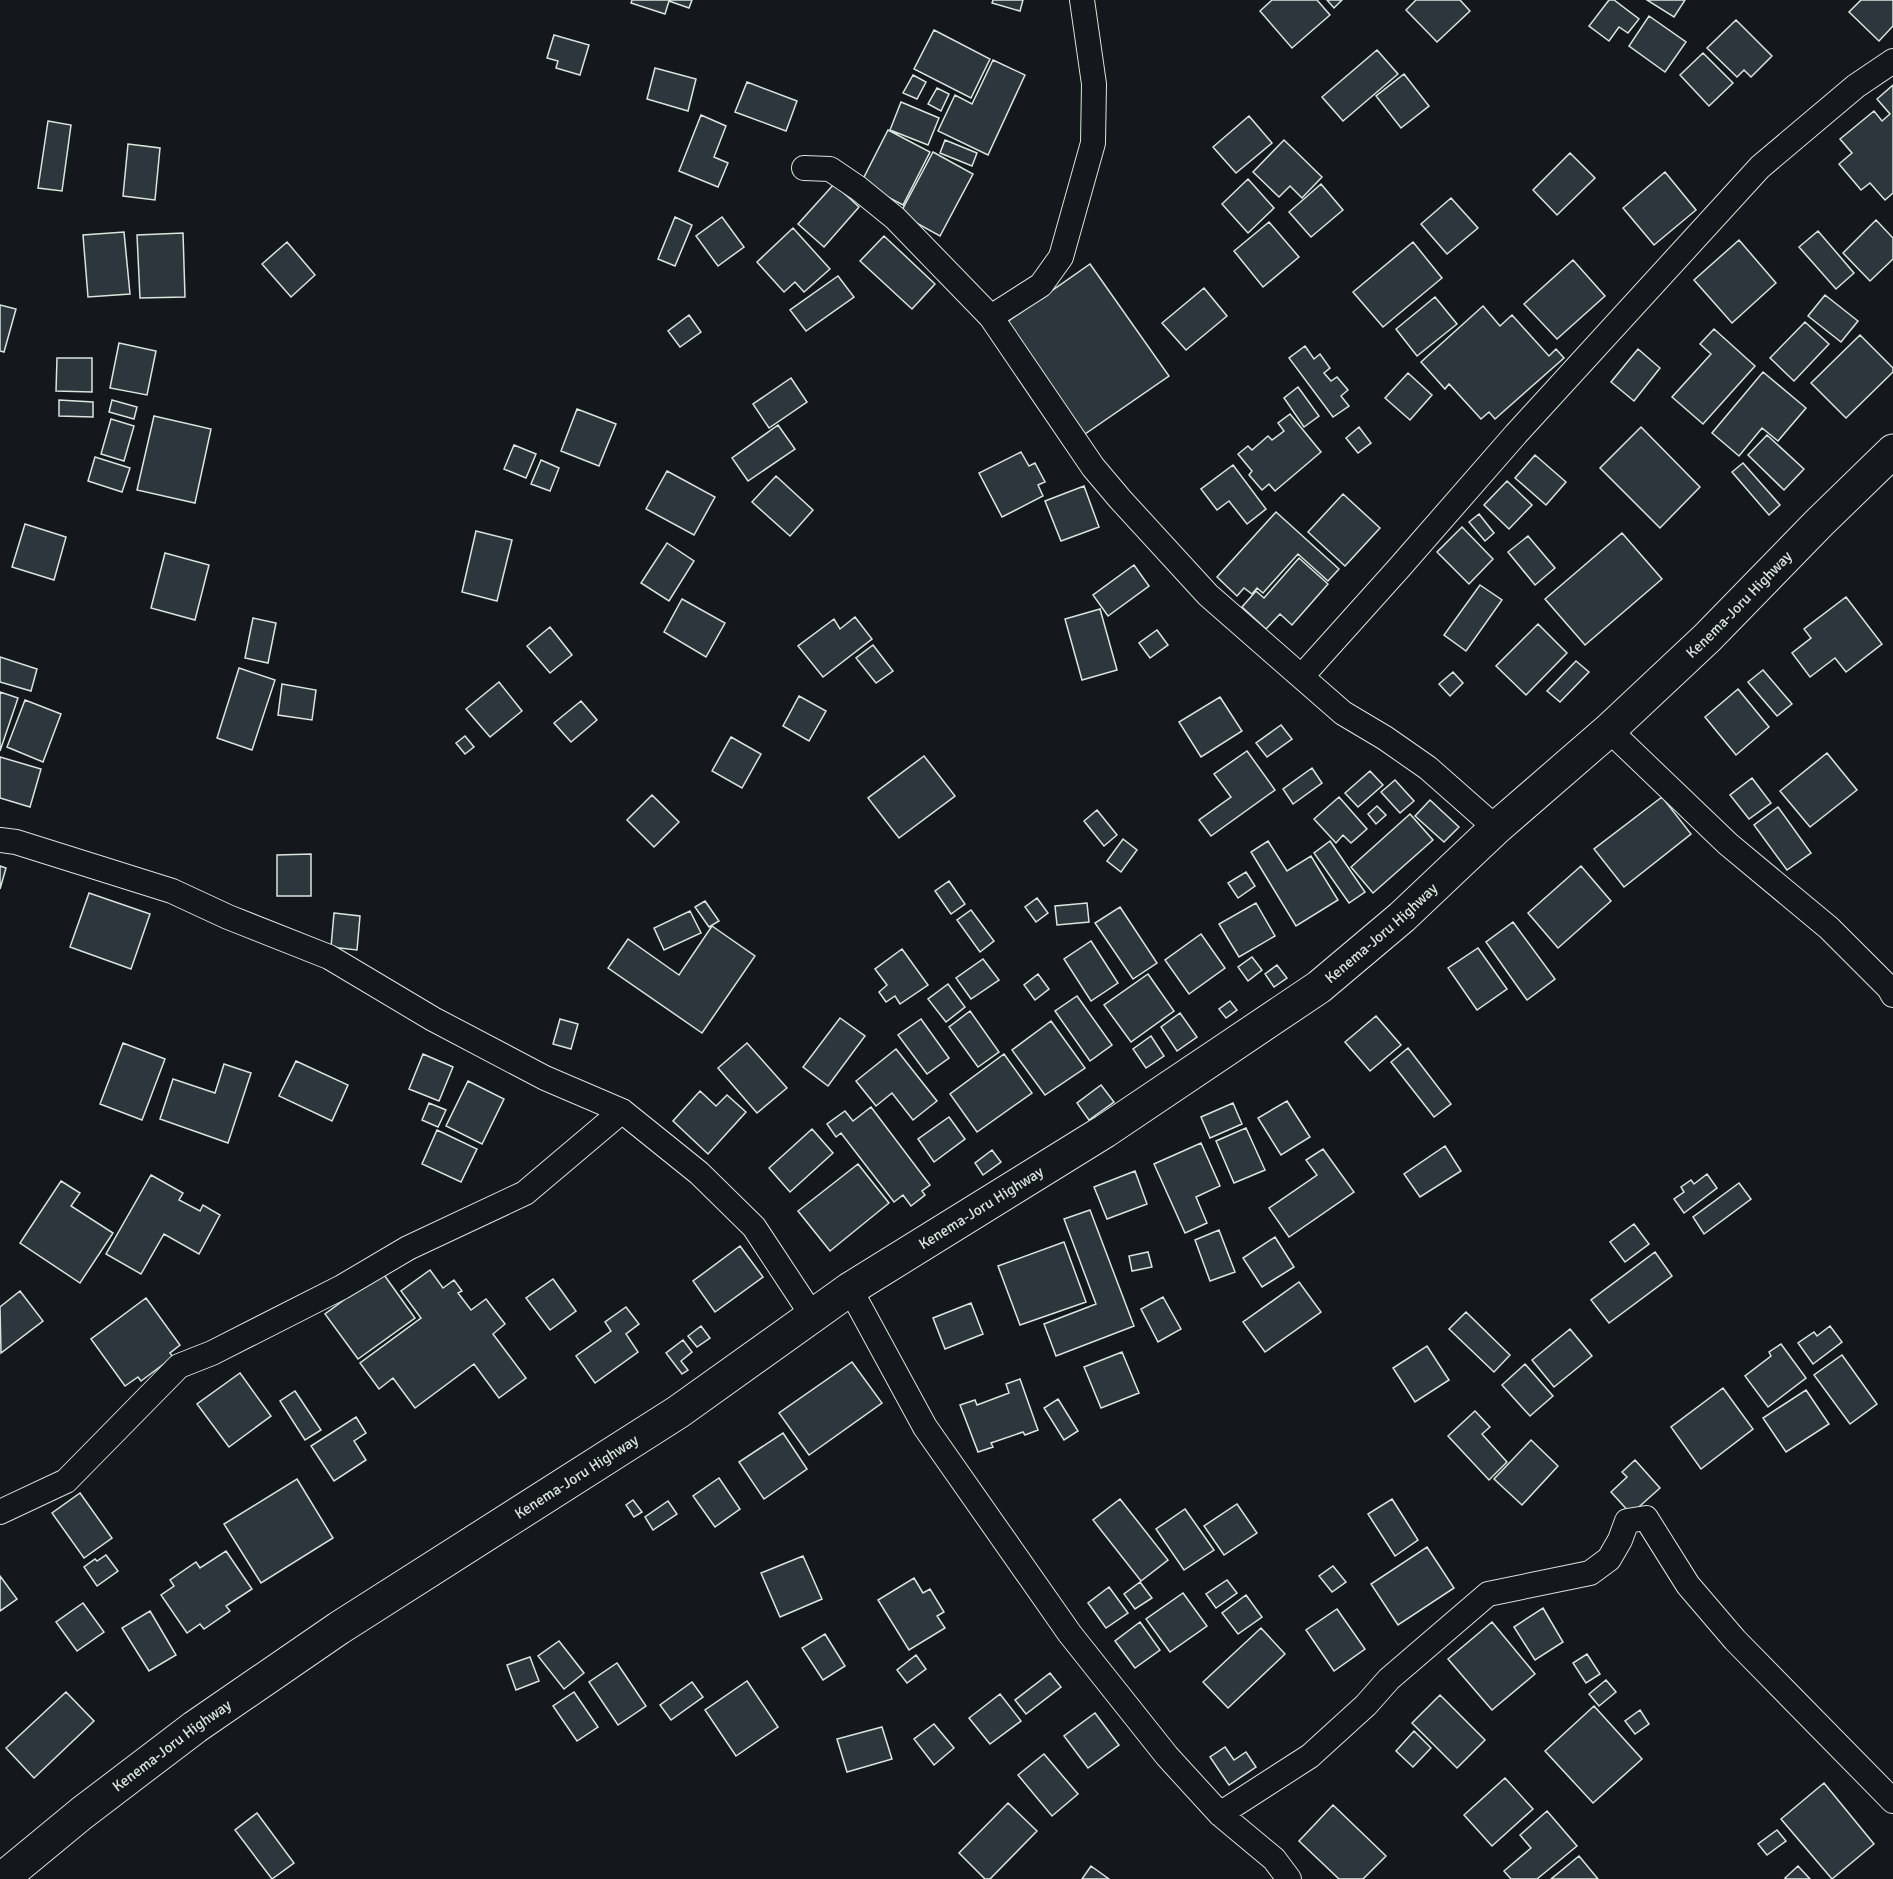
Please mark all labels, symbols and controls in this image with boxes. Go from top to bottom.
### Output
street label: Kenema-Joru Highway [1682,547,1796,662]
street label: Kenema-Joru Highway [1321,879,1441,987]
street label: Kenema-Joru Highway [915,1162,1047,1253]
street label: Kenema-Joru Highway [511,1431,642,1523]
street label: Kenema-Joru Highway [109,1696,235,1796]

